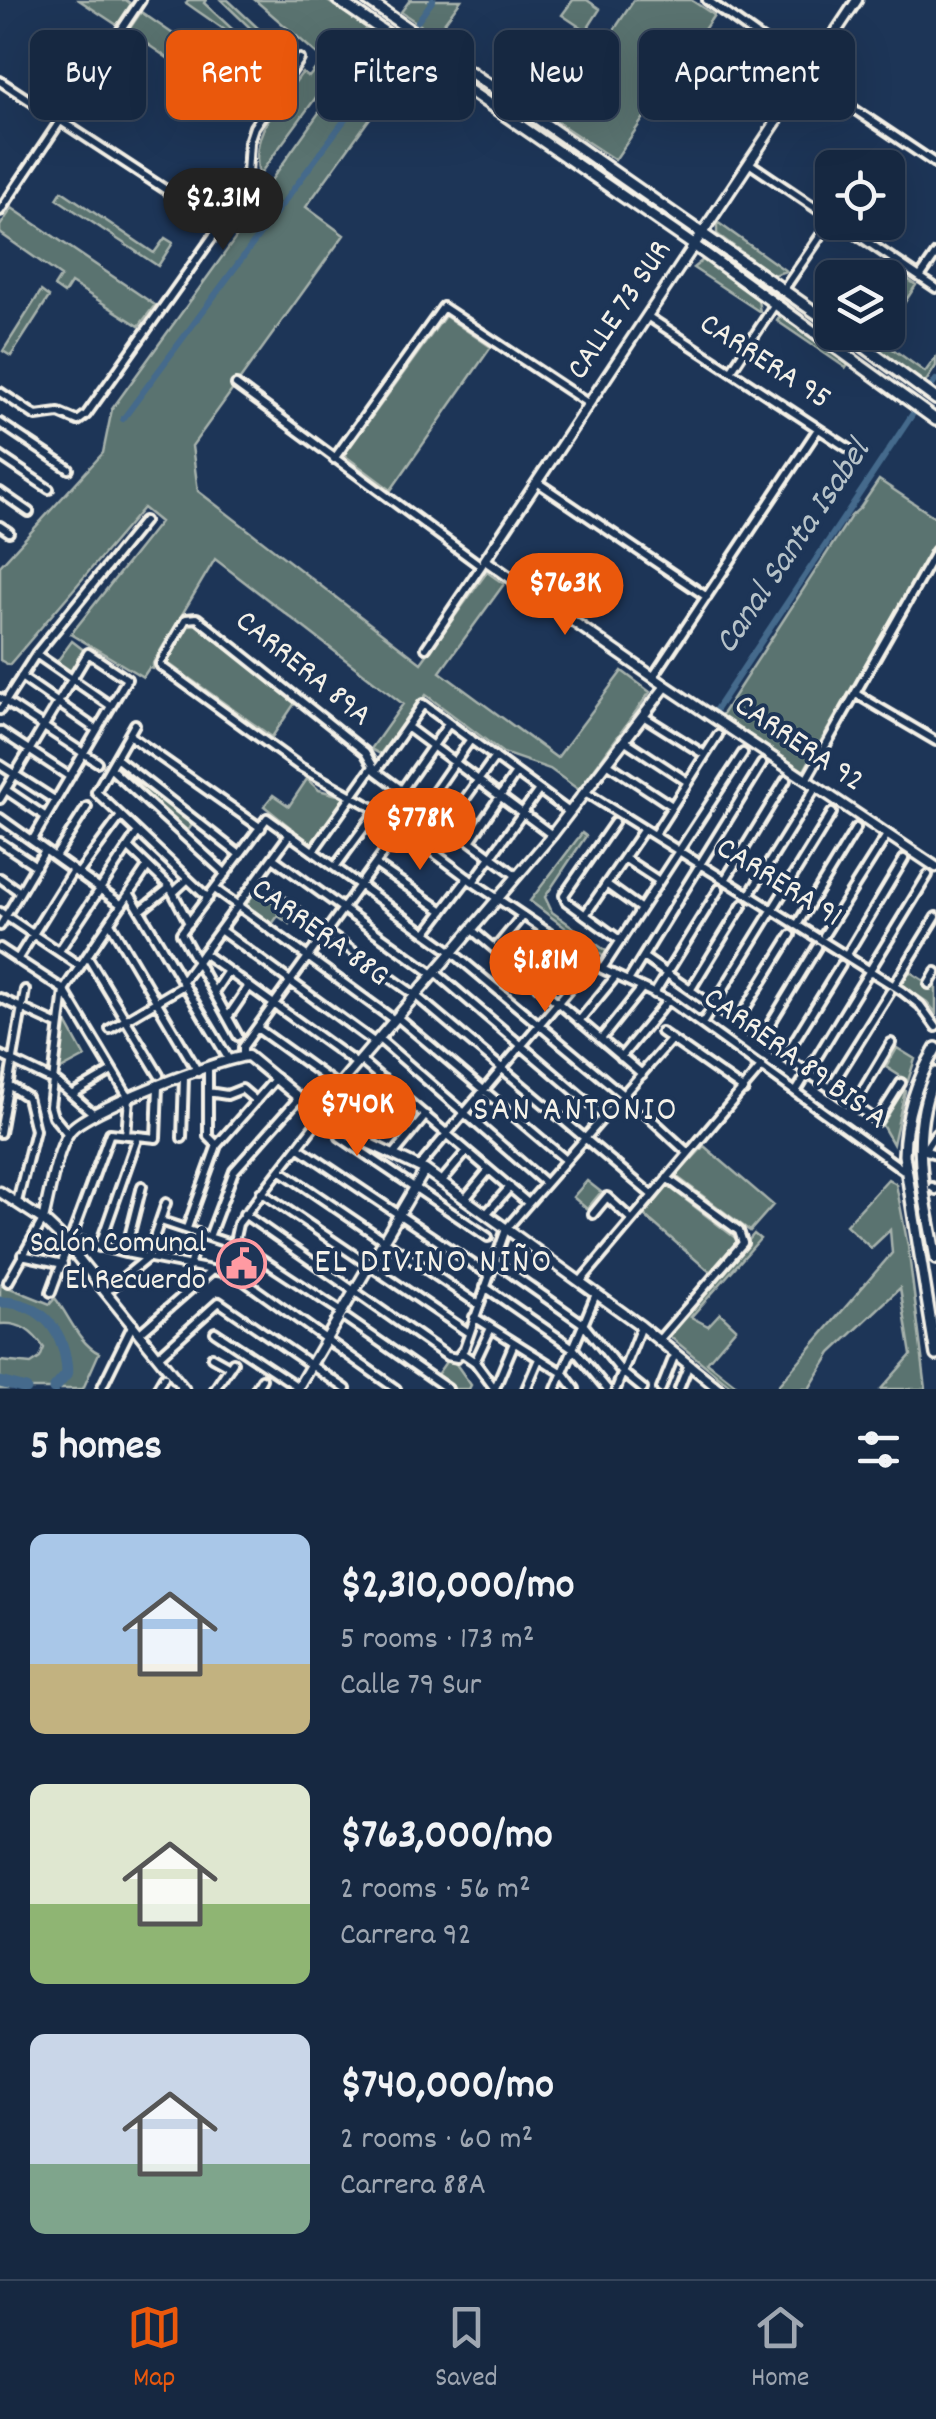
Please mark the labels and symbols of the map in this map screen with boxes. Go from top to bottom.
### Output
pin: $2.31M [142,168,304,253]
street label: CALLE 73 SUR [557,232,685,390]
street label: CARRERA 95 [689,303,839,423]
water label: Canal Santa Isabel [704,429,886,665]
pin: $763K [495,553,635,638]
street label: CARRERA 89A [224,600,380,740]
street label: CARRERA 92 [724,685,872,805]
pin: $778K [350,788,490,873]
street label: CARRERA 91 [706,827,850,941]
street label: CARRERA 88G [240,868,398,1000]
pin: $1.81M [464,930,626,1015]
street label: CARRERA 89 BIS A [692,977,896,1143]
pin: $740K [287,1074,427,1159]
district label: SAN ANTONIO [473,1087,679,1137]
place label: Salón Comunal El Recuerdo [30,1222,206,1305]
public building icon: Salón Comunal El Recuerdo [215,1237,267,1289]
district label: EL DIVINO NIÑO [314,1239,554,1289]

